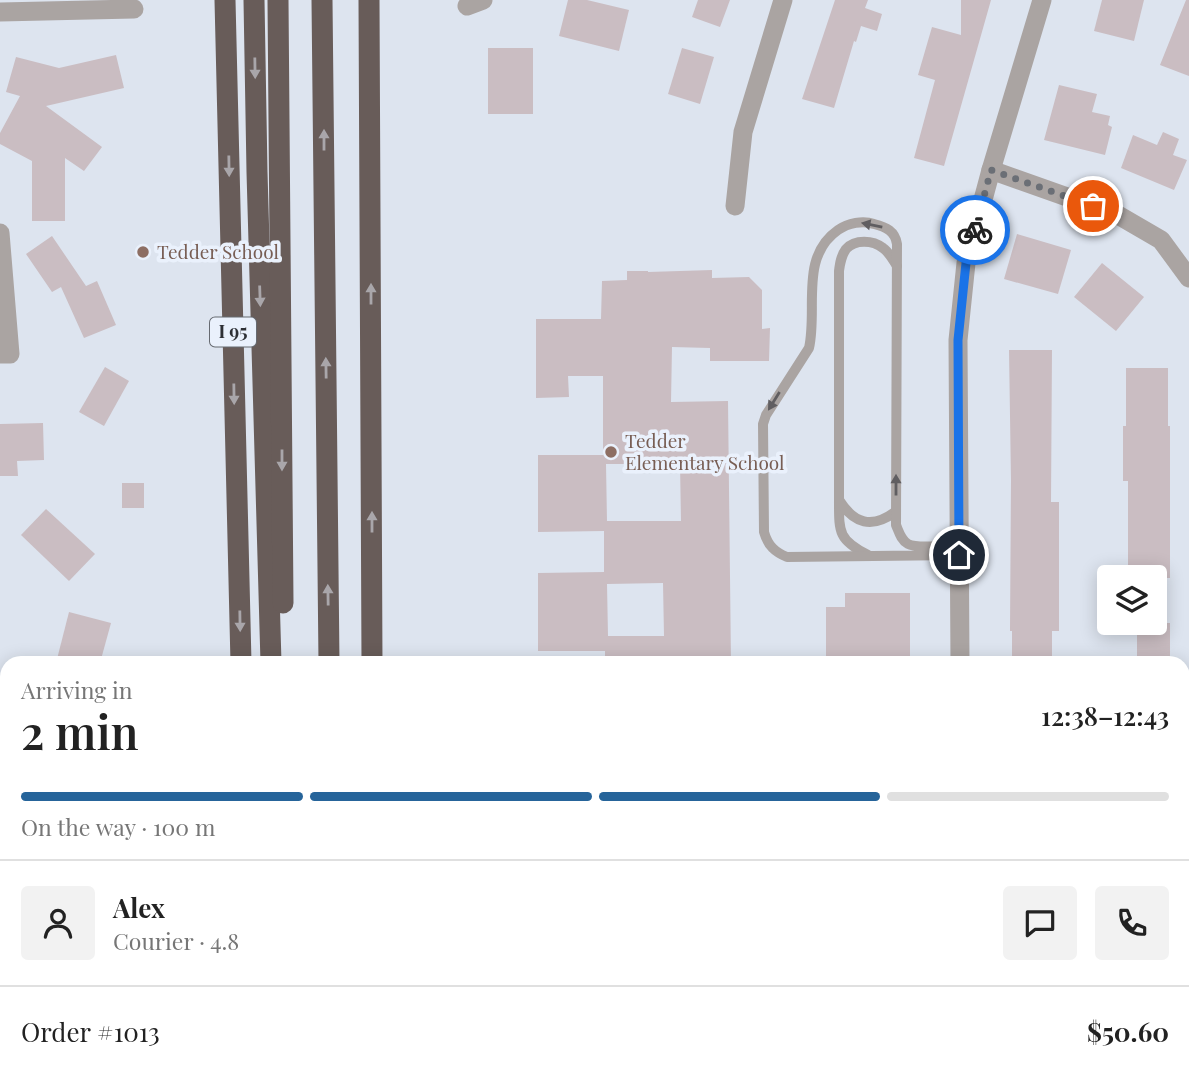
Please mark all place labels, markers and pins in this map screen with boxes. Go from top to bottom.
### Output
pin [1063,176,1123,236]
place label: Tedder School [157,238,279,264]
marker: Tedder School [135,244,151,260]
place label: Tedder Elementary School [625,427,785,475]
marker: Tedder Elementary School [603,444,619,460]
pin [929,525,989,585]

